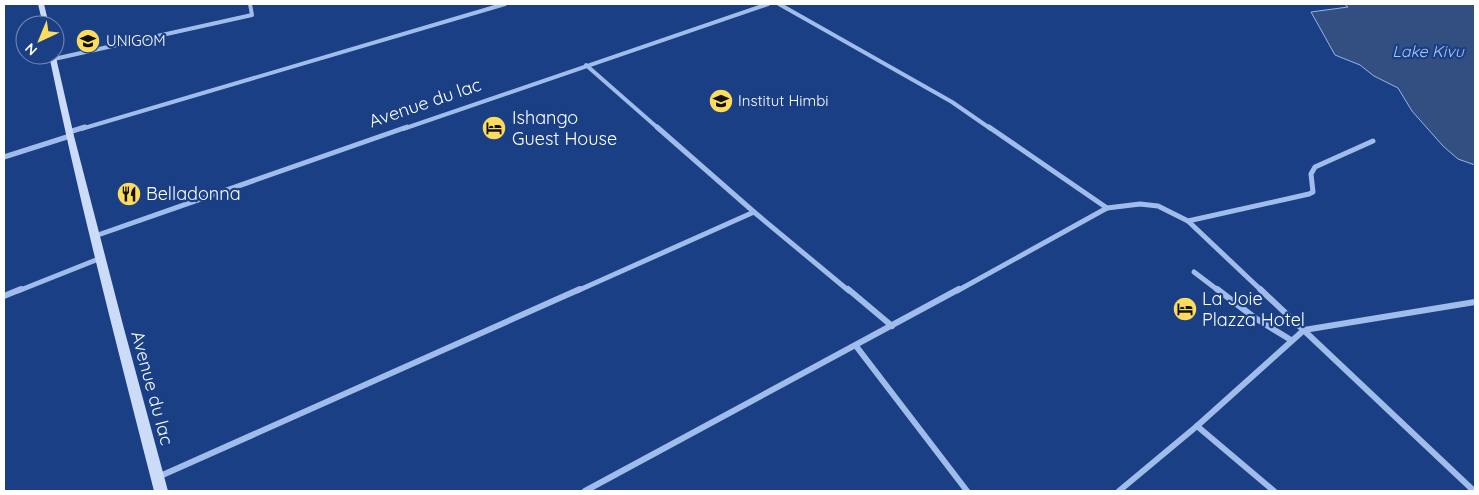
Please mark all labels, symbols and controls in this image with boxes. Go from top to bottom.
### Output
north arrow [15,15,65,65]
school or university icon: UNIGOM [75,28,101,54]
place label: UNIGOM [106,31,166,50]
text: N [21,39,41,59]
water label: Lake Kivu [1392,41,1465,61]
street label: Avenue du lac [366,73,484,132]
school or university icon: Institut Himbi [708,88,734,114]
place label: Institut Himbi [738,91,829,110]
place label: Ishango Guest House [512,106,617,150]
hotel icon: Ishango Guest House [481,115,507,141]
restaurant icon: Belladonna [116,181,142,207]
place label: Belladonna [146,182,241,205]
place label: La Joie Plazza Hotel [1202,287,1305,331]
hotel icon: La Joie Plazza Hotel [1172,296,1198,322]
street label: Avenue du lac [126,328,179,447]

